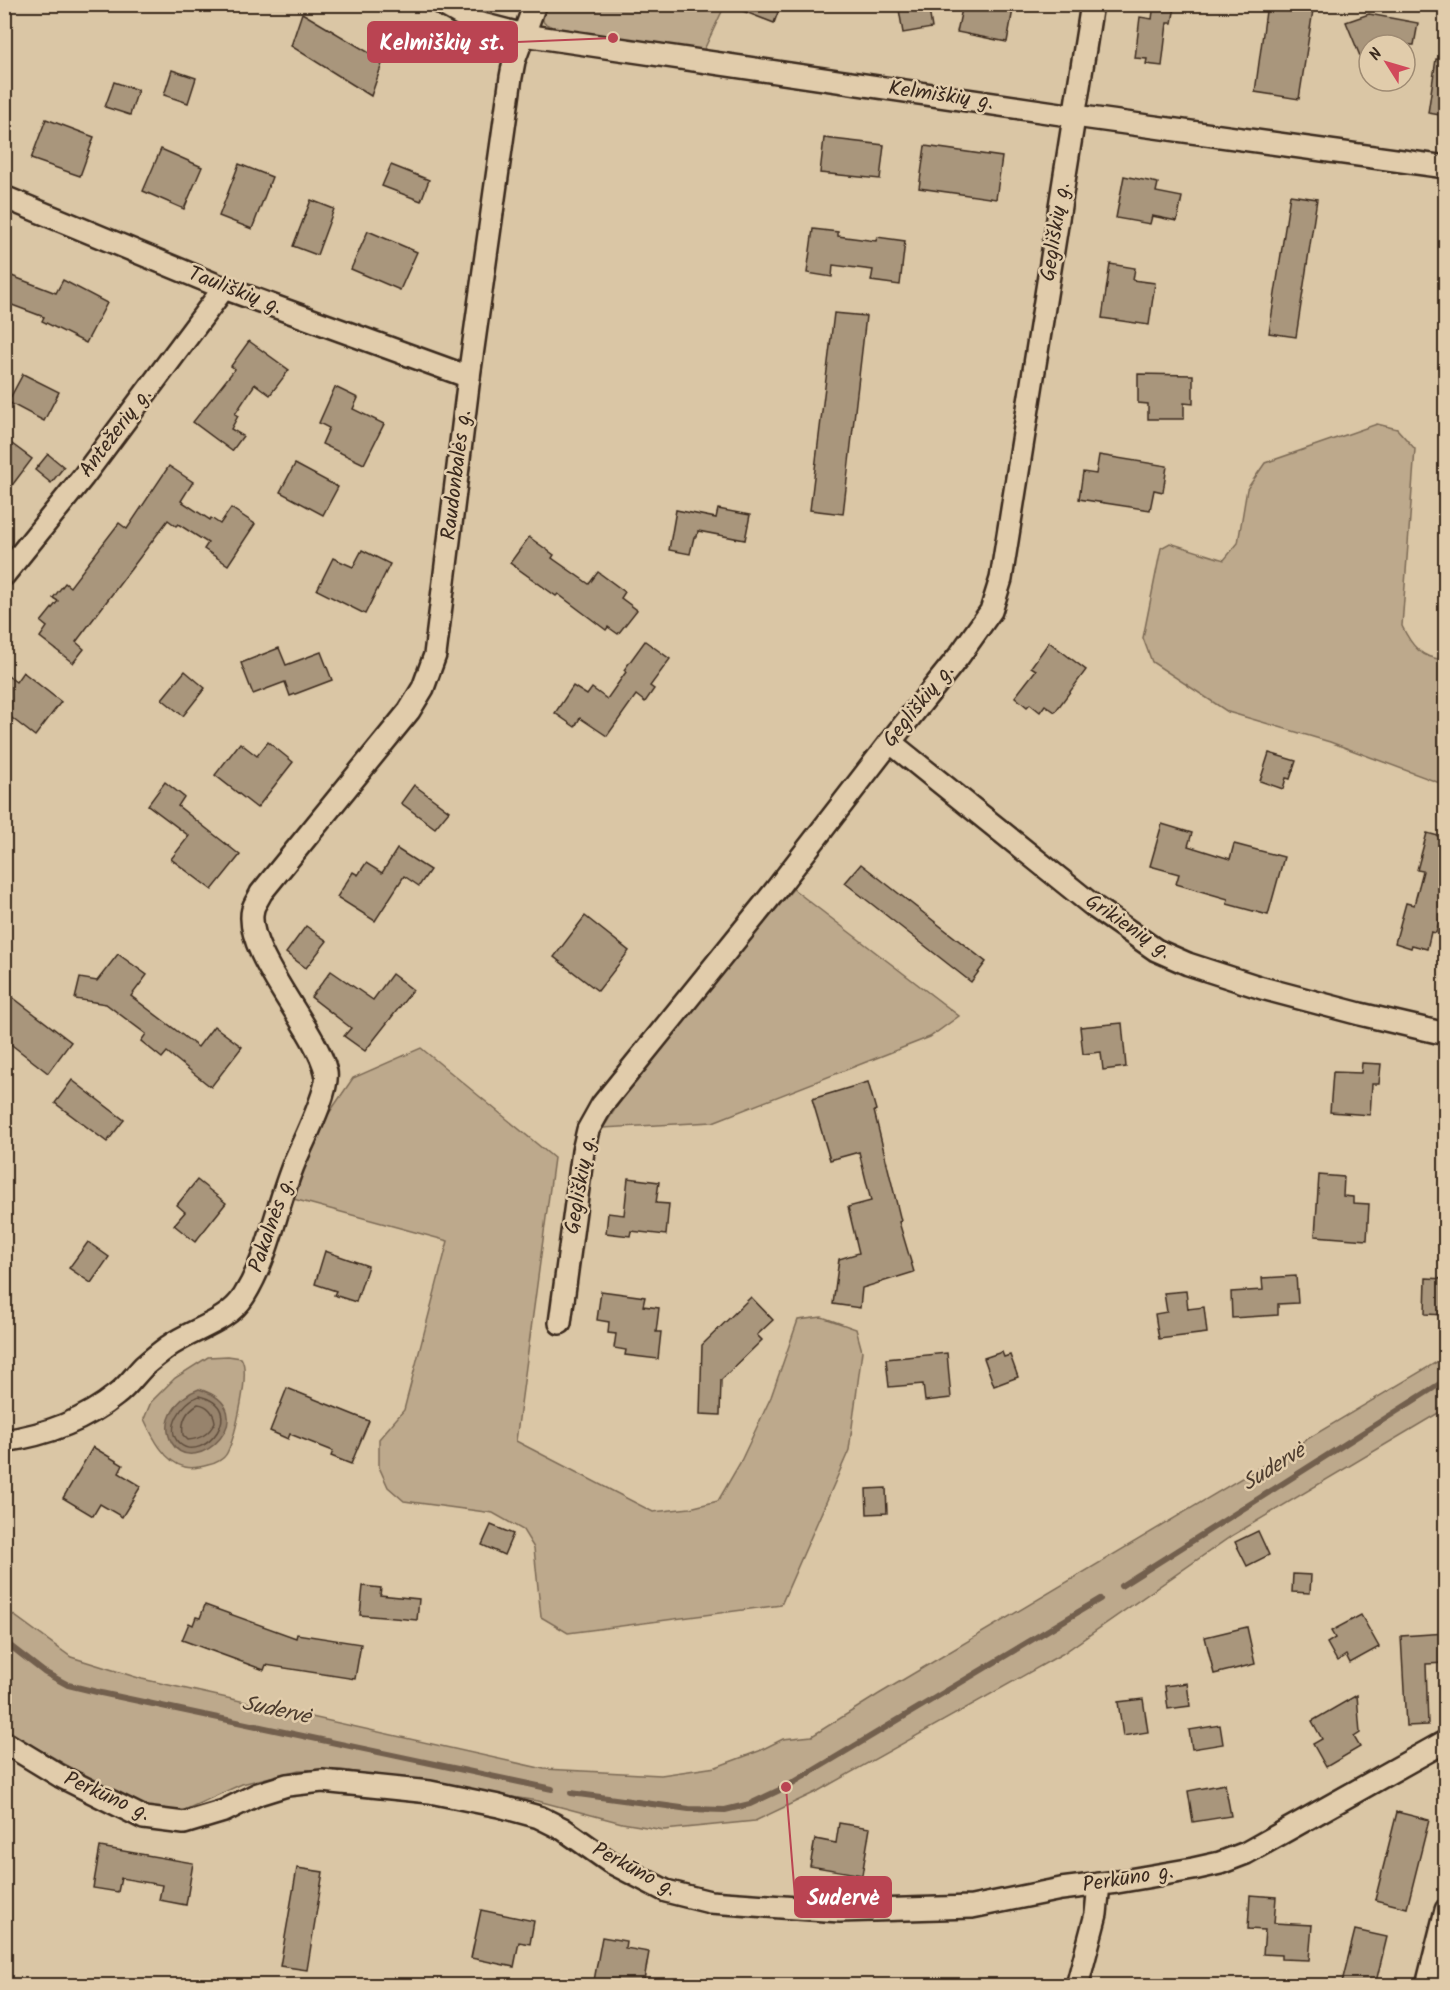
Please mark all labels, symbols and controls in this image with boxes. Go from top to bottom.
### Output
callout: Kelmiškių st. [368,22,517,62]
text: Kelmiškių st. [380,27,504,62]
north arrow [1357,33,1417,93]
text: N [1363,43,1389,66]
street label: Kelmiškių g. [886,72,996,120]
street label: Gegliškių g. [1032,180,1080,284]
street label: Tauliškių g. [183,258,287,324]
street label: Antežerių g. [71,381,161,485]
street label: Raudonbalės g. [433,408,481,542]
street label: Gegliškių g. [875,657,963,755]
street label: Grikienių g. [1078,886,1178,968]
street label: Gegliškių g. [556,1133,606,1237]
street label: Pakalnės g. [240,1173,304,1277]
water label: Sudervė [1235,1434,1315,1501]
water label: Sudervė [238,1687,316,1736]
street label: Perkūno g. [58,1763,156,1831]
street label: Perkūno g. [586,1834,682,1906]
street label: Perkūno g. [1080,1856,1176,1902]
callout: Sudervė [795,1877,891,1917]
text: Sudervė [807,1882,880,1917]

